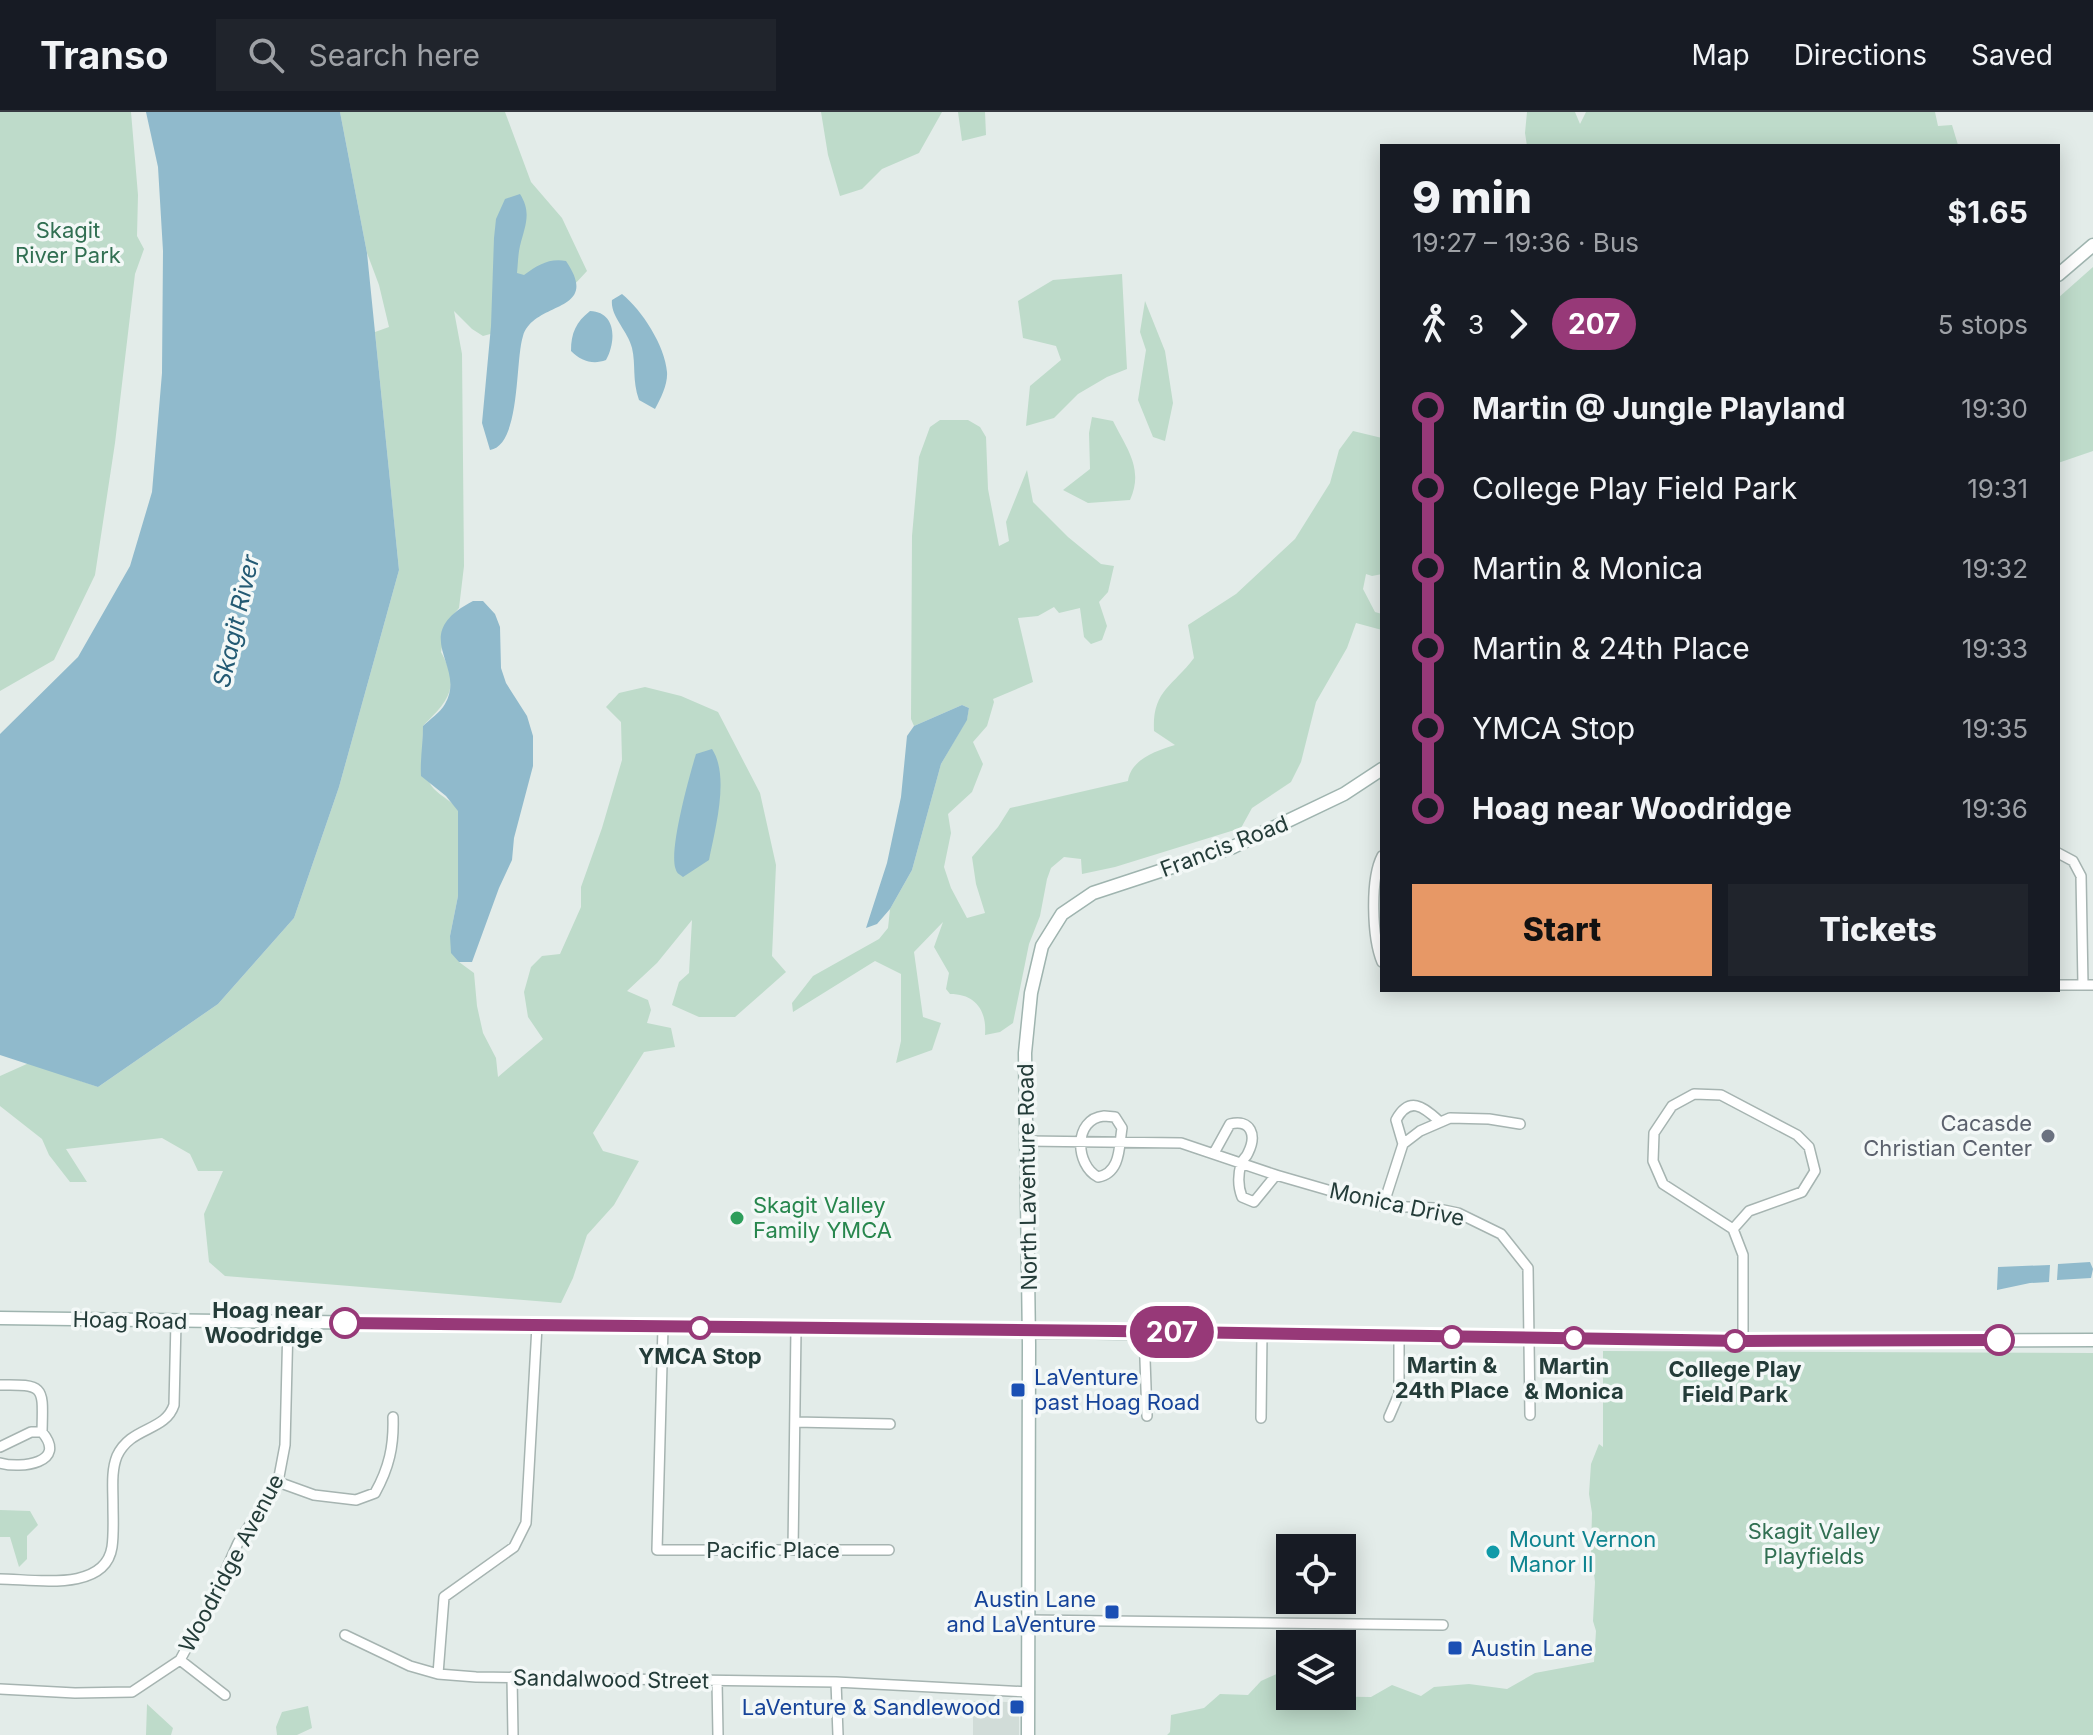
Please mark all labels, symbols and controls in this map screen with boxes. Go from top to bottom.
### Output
search box [216,19,776,91]
text: Transo [40,32,168,78]
icon: search [244,33,288,77]
text: Search here [308,37,480,73]
text: Map [1691,38,1750,72]
text: Directions [1794,38,1927,72]
text: Saved [1971,38,2053,72]
text: 9 min [1412,170,1532,224]
text: $1.65 [1948,194,2028,230]
park label: Skagit River Park [15,217,121,268]
text: 19:27 – 19:36 · Bus [1412,227,1639,258]
icon: walk [1412,302,1456,346]
icon: forward [1496,302,1540,346]
text: 207 [1568,307,1620,341]
text: 3 [1468,309,1484,340]
text: 5 stops [1938,309,2028,340]
text: Martin @ Jungle Playland [1472,390,1845,426]
text: 19:30 [1961,393,2028,424]
text: College Play Field Park [1472,470,1797,506]
text: 19:31 [1967,473,2028,504]
text: Martin & Monica [1472,550,1703,586]
water label: Skagit River [207,551,266,690]
text: 19:32 [1962,553,2028,584]
text: Martin & 24th Place [1472,630,1750,666]
text: 19:33 [1962,633,2028,664]
text: YMCA Stop [1472,710,1635,746]
text: 19:35 [1962,713,2028,744]
text: Hoag near Woodridge [1472,790,1792,826]
text: 19:36 [1962,793,2028,824]
street label: Francis Road [1156,810,1292,882]
button: Start [1412,884,1712,976]
button: Tickets [1728,884,2028,976]
street label: North Laventure Road [1012,1063,1042,1291]
place label: Cacasde Christian Center [1863,1110,2032,1161]
marker: Cacasde Christian Center [2039,1127,2057,1145]
street label: Monica Drive [1327,1177,1467,1231]
place label: Skagit Valley Family YMCA [753,1192,892,1243]
marker: Skagit Valley Family YMCA [728,1209,746,1227]
place label: Hoag near Woodridge [204,1297,323,1348]
street label: Hoag Road [72,1306,188,1334]
line badge: 207 [1126,1306,1218,1358]
marker: Hoag near Woodridge [330,1308,360,1338]
text: 207 [1146,1315,1198,1349]
marker: YMCA Stop [689,1317,711,1339]
unlabelled marker [1984,1325,2014,1355]
marker: Martin & 24th Place [1441,1326,1463,1348]
marker: Martin & Monica [1563,1327,1585,1349]
marker: College Play Field Park [1724,1330,1746,1352]
place label: YMCA Stop [638,1343,762,1369]
place label: Martin & 24th Place [1395,1352,1509,1403]
place label: Martin & Monica [1524,1353,1624,1404]
place label: College Play Field Park [1669,1356,1801,1407]
place label: LaVenture past Hoag Road [1034,1364,1200,1415]
marker: LaVenture past Hoag Road [1009,1381,1027,1399]
street label: Woodridge Avenue [173,1470,289,1656]
park label: Skagit Valley Playfields [1748,1518,1880,1569]
place label: Mount Vernon Manor II [1509,1526,1656,1577]
map controls [1276,1534,1356,1710]
button: locate [1276,1534,1356,1614]
street label: Pacific Place [706,1537,840,1563]
marker: Mount Vernon Manor II [1484,1543,1502,1561]
place label: Austin Lane and LaVenture [946,1586,1096,1637]
marker: Austin Lane and LaVenture [1103,1603,1121,1621]
button: layers [1276,1630,1356,1710]
place label: Austin Lane [1471,1635,1593,1661]
marker: Austin Lane [1446,1639,1464,1657]
street label: Sandalwood Street [513,1664,709,1694]
place label: LaVenture & Sandlewood [742,1694,1001,1720]
marker: LaVenture & Sandlewood [1008,1698,1026,1716]

